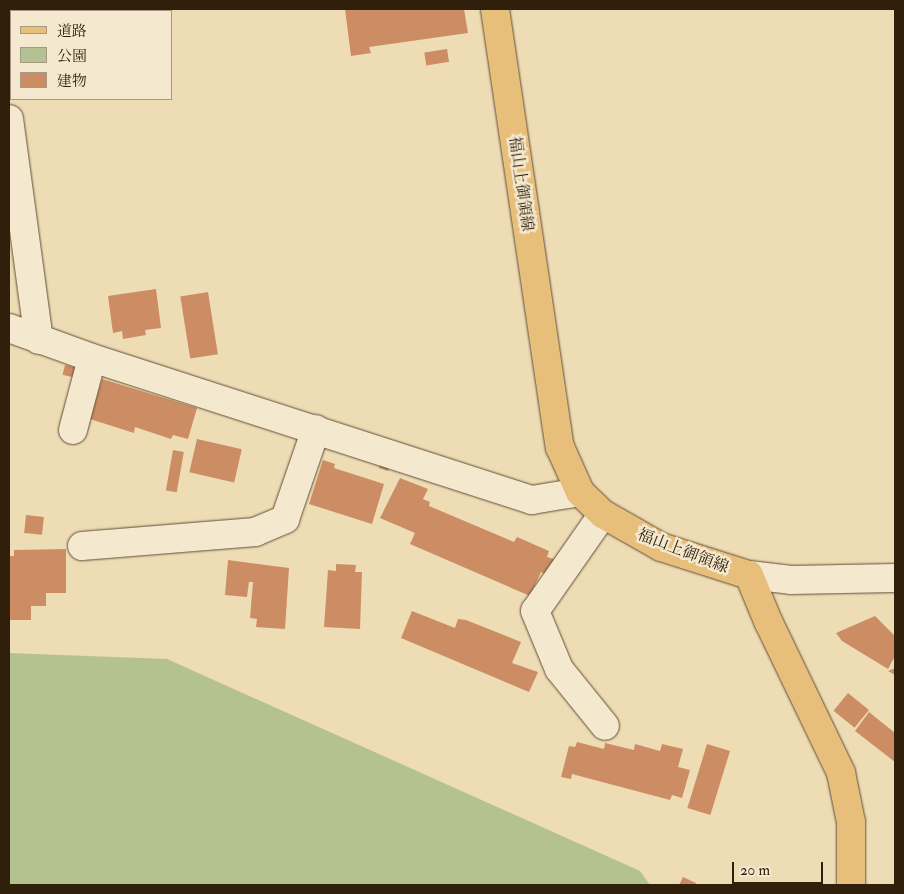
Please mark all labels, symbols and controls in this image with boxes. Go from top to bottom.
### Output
legend [10,10,172,100]
text: 道路 [57,22,87,41]
text: 公園 [57,47,87,66]
text: 建物 [57,72,87,91]
street label: 福山上御領線 [505,135,537,233]
street label: 福山上御領線 [635,525,731,577]
scale bar [734,852,825,884]
text: 20 m [740,861,770,880]

